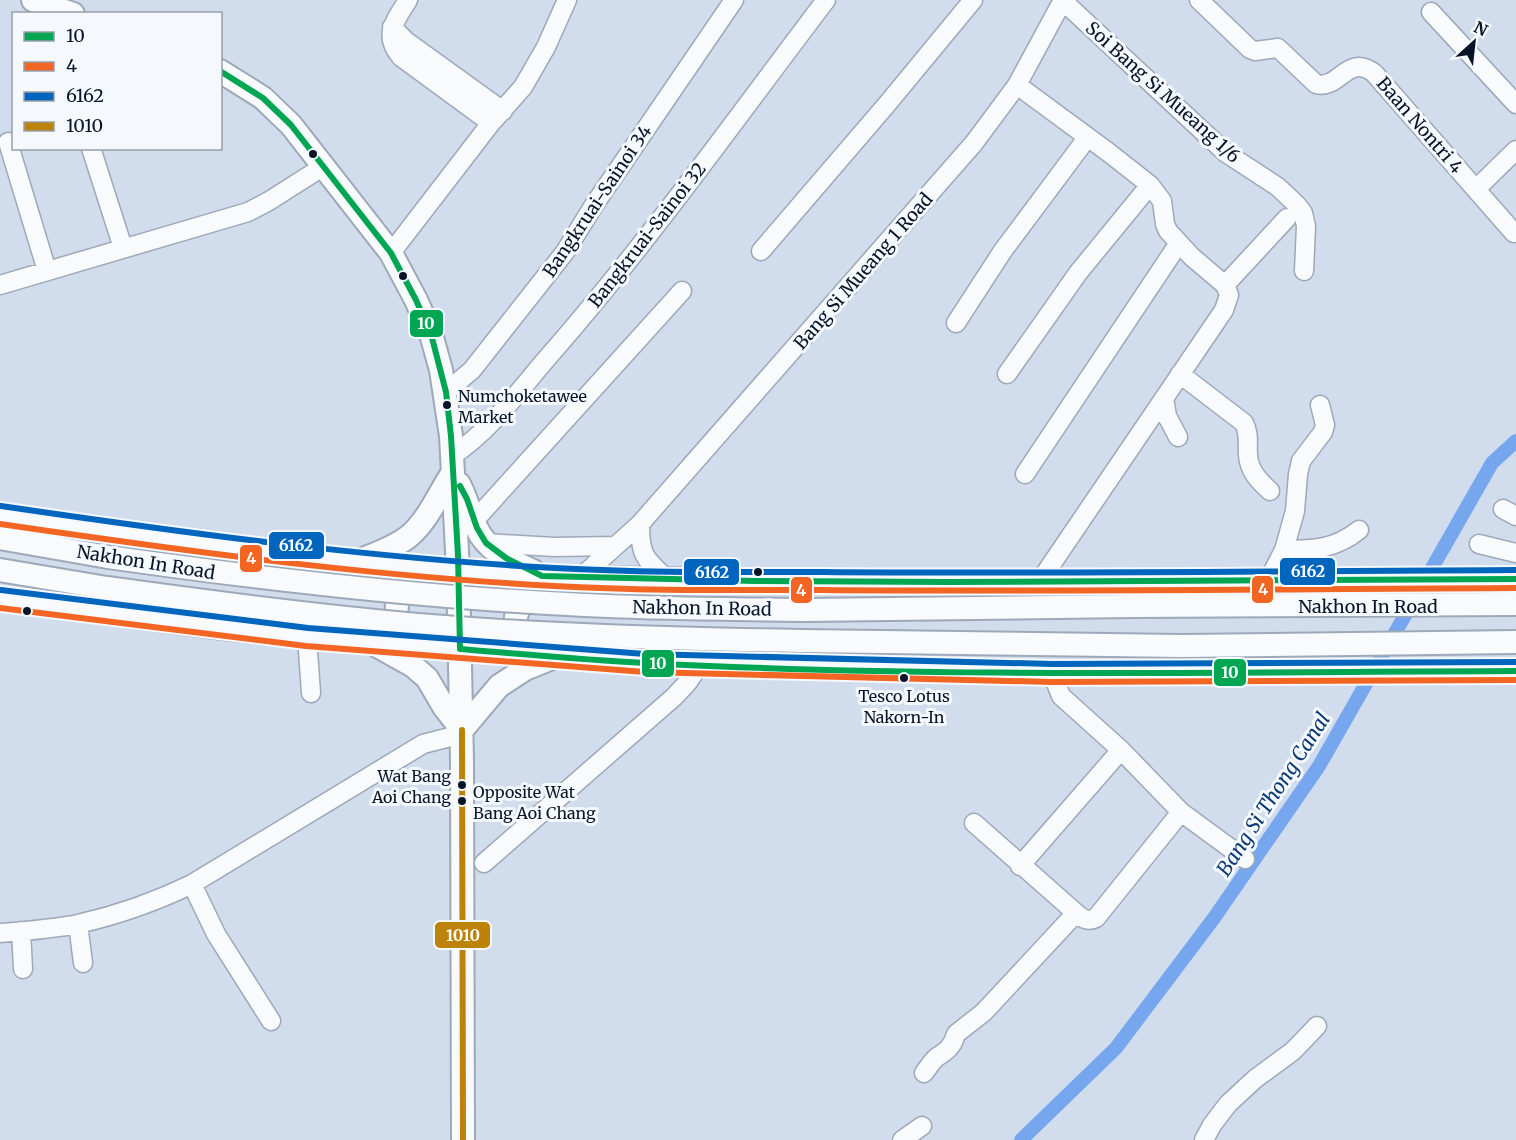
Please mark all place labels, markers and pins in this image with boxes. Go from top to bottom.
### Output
unlabelled marker [307,148,319,160]
unlabelled marker [397,270,409,282]
place label: Numchoketawee Market [458,386,587,427]
marker: Numchoketawee Market [441,399,453,411]
unlabelled marker [752,566,764,578]
unlabelled marker [21,605,33,617]
marker: Tesco Lotus Nakorn-In [898,672,910,684]
place label: Tesco Lotus Nakorn-In [858,686,950,727]
place label: Wat Bang Aoi Chang [371,766,451,807]
marker: Wat Bang Aoi Chang [456,779,468,791]
place label: Opposite Wat Bang Aoi Chang [473,782,596,823]
marker: Opposite Wat Bang Aoi Chang [456,795,468,807]

